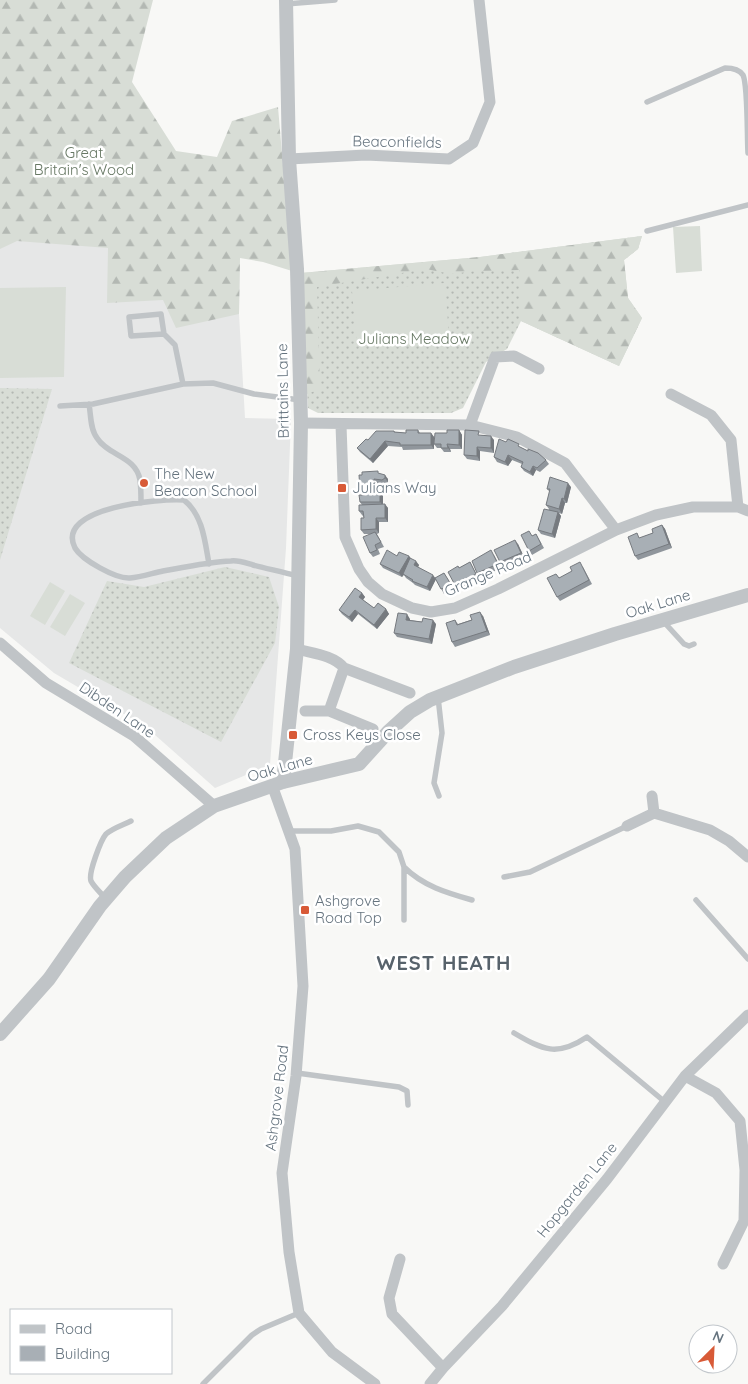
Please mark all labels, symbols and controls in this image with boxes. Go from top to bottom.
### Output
street label: Beaconfields [352,131,442,152]
park label: Great Britain's Wood [34,143,134,179]
park label: Julians Meadow [358,329,470,348]
street label: Brittains Lane [272,343,293,439]
place label: The New Beacon School [154,464,257,500]
marker: The New Beacon School [138,477,150,489]
place label: Julians Way [352,478,437,497]
marker: Julians Way [336,482,348,494]
street label: Grange Road [441,547,534,600]
street label: Oak Lane [623,585,693,622]
street label: Dibden Lane [76,677,159,742]
place label: Cross Keys Close [303,725,421,744]
marker: Cross Keys Close [287,729,299,741]
street label: Oak Lane [245,749,315,786]
place label: Ashgrove Road Top [315,891,382,927]
marker: Ashgrove Road Top [299,904,311,916]
district label: WEST HEATH [377,950,511,975]
street label: Ashgrove Road [261,1044,292,1152]
street label: Hopgarden Lane [532,1138,621,1241]
legend [10,1309,172,1374]
text: Road [55,1319,92,1338]
north arrow [688,1324,738,1374]
text: N [710,1327,727,1347]
text: Building [55,1344,110,1363]

